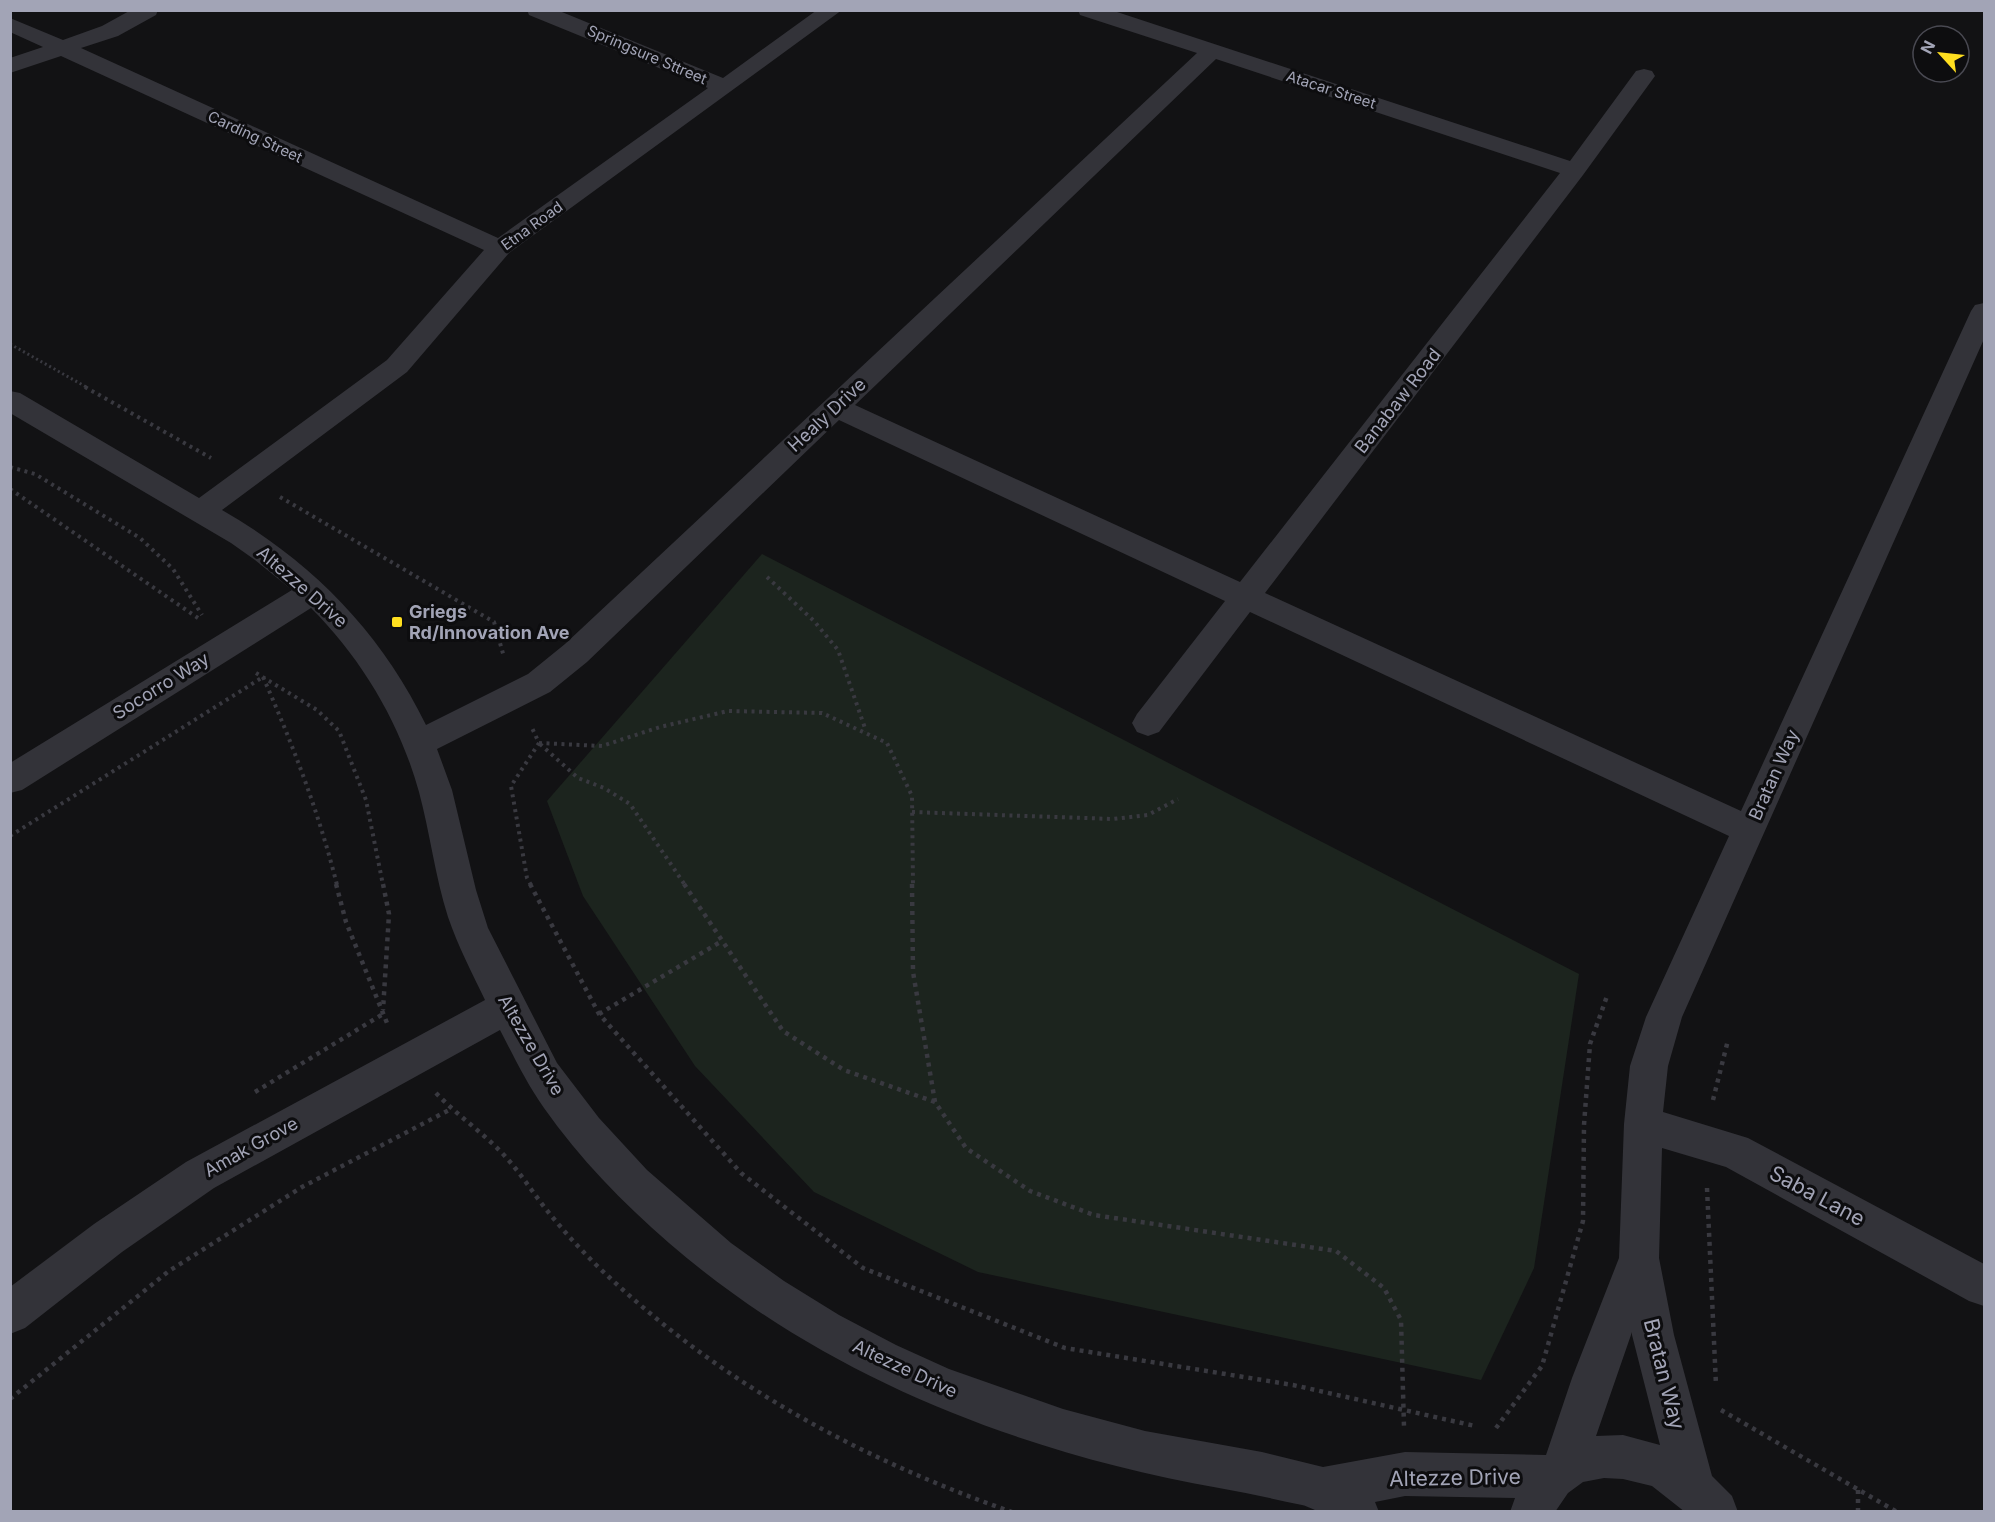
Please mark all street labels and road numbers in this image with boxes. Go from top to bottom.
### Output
street label: Springsure Sttreet [584,21,710,88]
street label: Atacar Street [1284,66,1378,113]
street label: Carding Street [205,106,306,167]
street label: Etna Road [497,197,566,254]
street label: Banabaw Road [1350,344,1445,457]
street label: Healy Drive [783,373,870,456]
street label: Altezze Drive [253,542,352,632]
street label: Socorro Way [109,648,213,724]
street label: Bratan Way [1744,726,1803,823]
street label: Altezze Drive [494,991,569,1099]
street label: Amak Grove [200,1112,301,1181]
street label: Saba Lane [1765,1160,1869,1231]
street label: Bratan Way [1639,1316,1690,1432]
street label: Altezze Drive [850,1335,961,1402]
street label: Altezze Drive [1389,1464,1521,1491]

